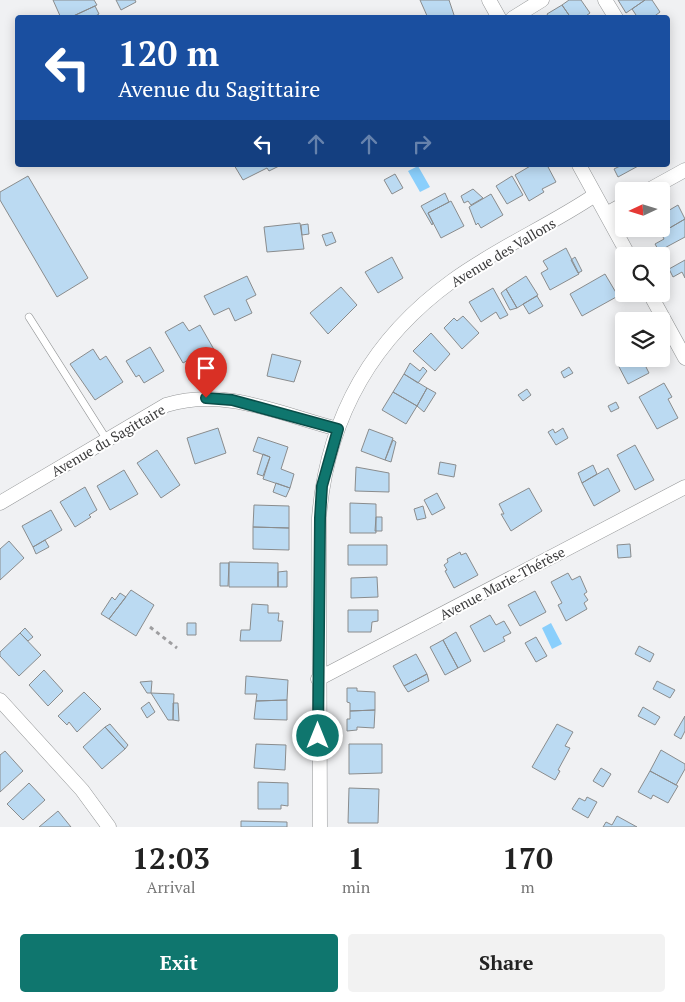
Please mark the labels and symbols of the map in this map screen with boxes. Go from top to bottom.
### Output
north arrow [615,182,670,238]
street label: Avenue des Vallons [447,213,559,291]
pin [185,347,227,398]
street label: Avenue du Sagittaire [48,400,168,480]
street label: Avenue Marie-Thérèse [436,542,568,624]
position arrow [291,709,343,761]

